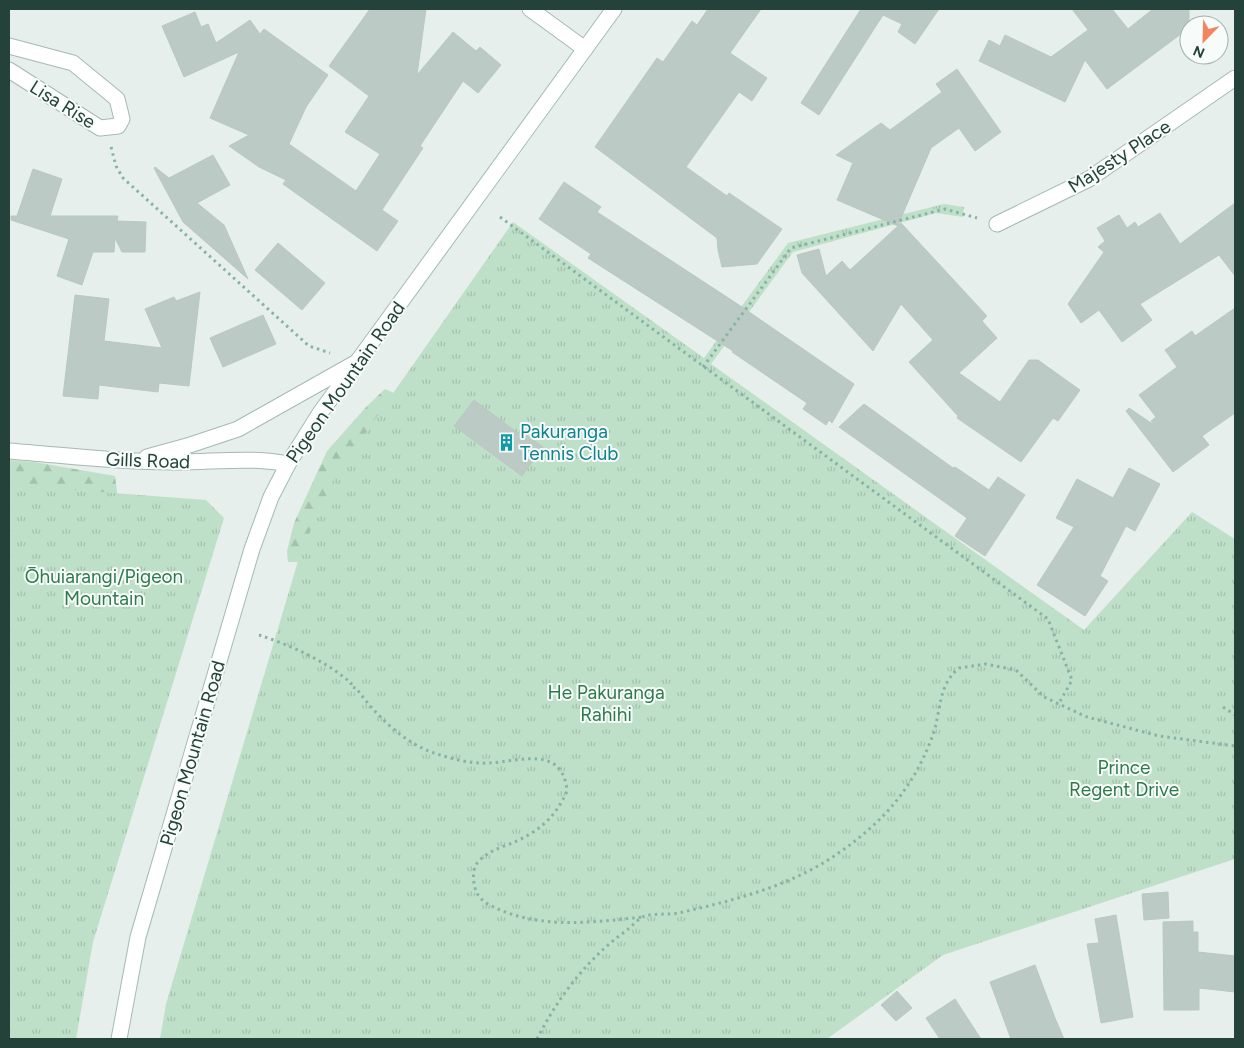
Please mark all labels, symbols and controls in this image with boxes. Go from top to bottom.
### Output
north arrow [1179,15,1229,65]
text: N [1191,42,1207,61]
street label: Lisa Rise [26,75,100,134]
street label: Majesty Place [1064,115,1175,198]
street label: Pigeon Mountain Road [281,297,410,467]
place label: Pakuranga Tennis Club [520,420,618,465]
building icon: Pakuranga Tennis Club [496,432,516,452]
street label: Gills Road [105,448,191,473]
park label: Ōhuiarangi/Pigeon Mountain [25,565,183,610]
street label: Pigeon Mountain Road [155,658,230,849]
park label: He Pakuranga Rahihi [547,681,665,726]
park label: Prince Regent Drive [1069,756,1179,801]

